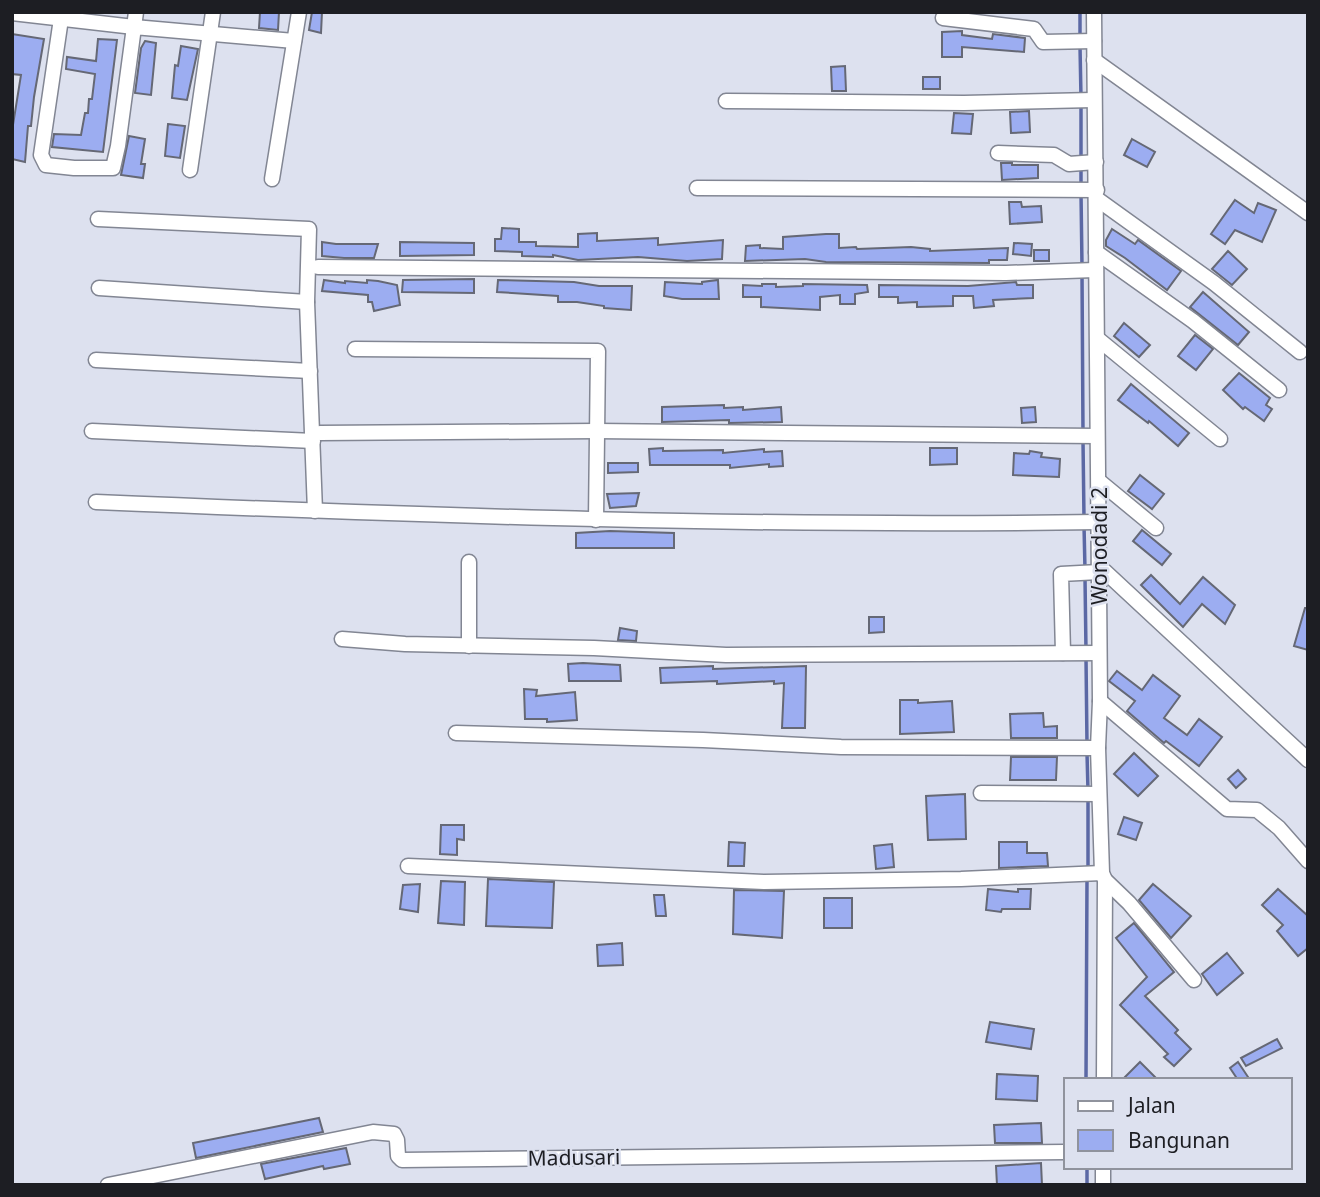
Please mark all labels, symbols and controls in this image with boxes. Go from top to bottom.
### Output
street label: Wonodadi 2 [1085,487,1113,605]
legend [1064,1078,1292,1169]
text: Jalan [1126,1091,1176,1119]
text: Bangunan [1128,1126,1230,1154]
street label: Madusari [527,1142,621,1172]

